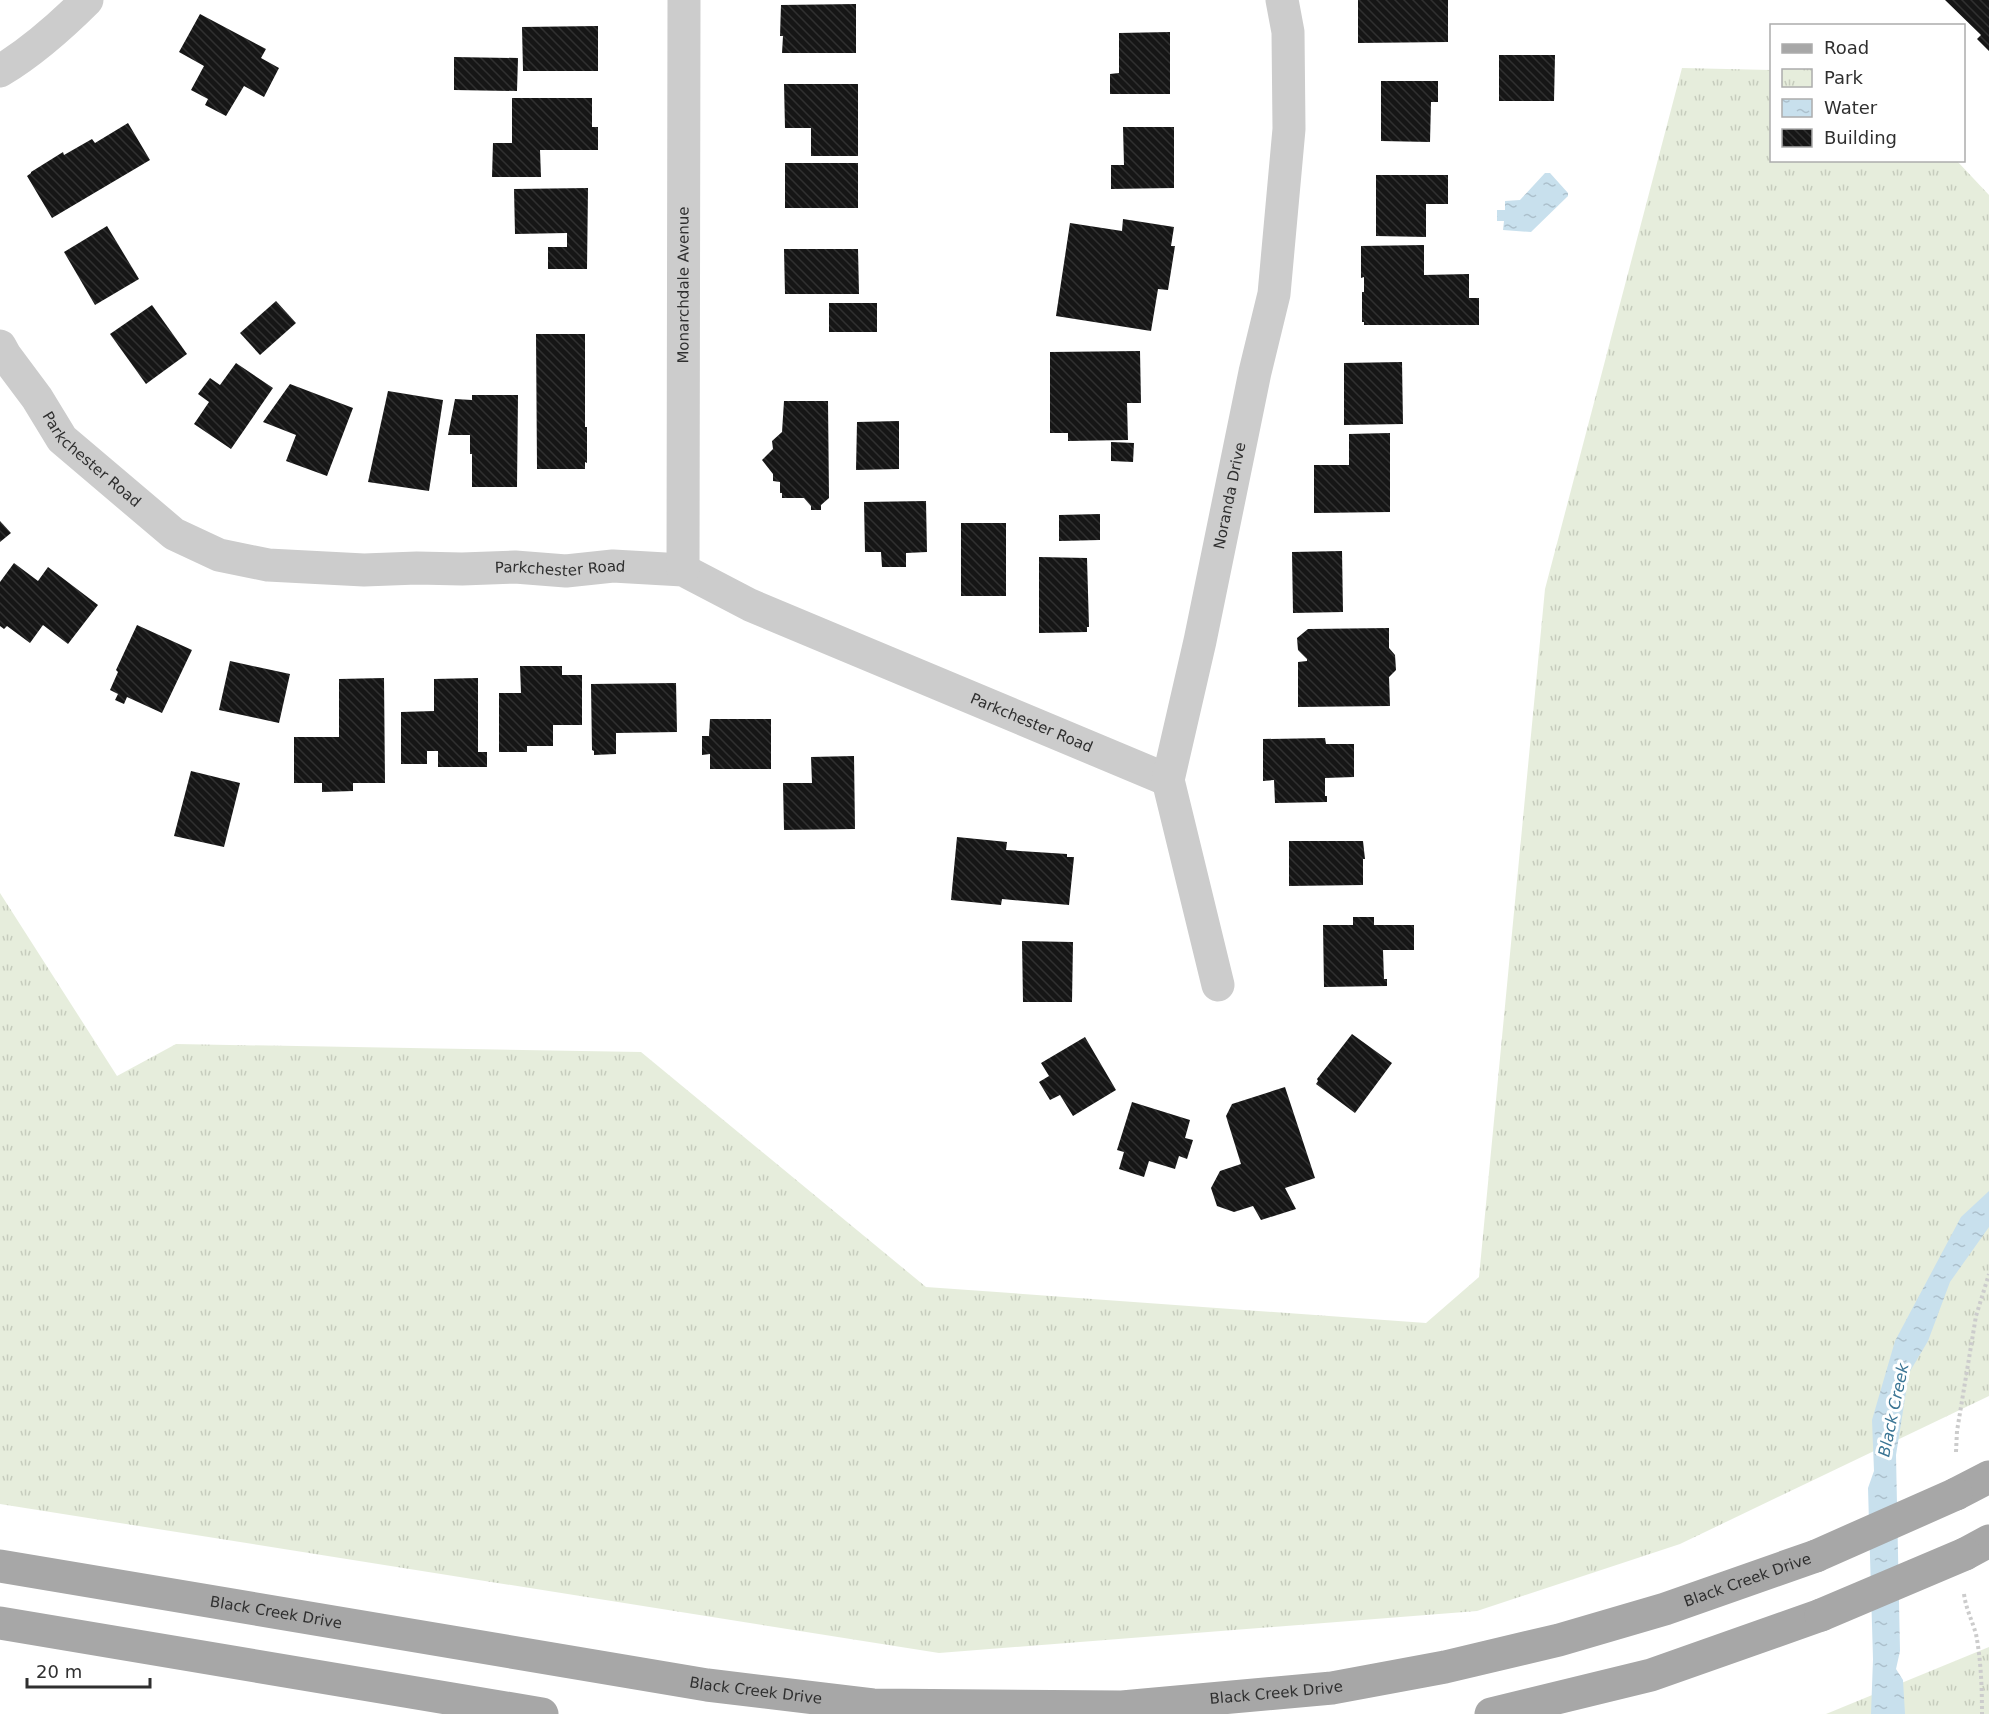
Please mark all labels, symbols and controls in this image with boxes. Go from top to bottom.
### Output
legend [1770,24,1965,162]
text: Road [1824,37,1869,58]
text: Park [1824,67,1863,88]
text: Water [1824,97,1878,118]
text: Building [1824,127,1897,148]
street label: Monarchdale Avenue [674,206,693,364]
street label: Parkchester Road [38,408,145,511]
street label: Noranda Drive [1210,441,1249,551]
street label: Parkchester Road [495,557,626,580]
street label: Parkchester Road [968,689,1095,756]
water label: Black Creek [1874,1361,1913,1459]
street label: Black Creek Drive [1681,1549,1814,1611]
street label: Black Creek Drive [209,1593,344,1632]
scale bar [27,1651,150,1689]
text: 20 m [36,1661,82,1682]
street label: Black Creek Drive [688,1673,823,1708]
street label: Black Creek Drive [1209,1677,1344,1708]

